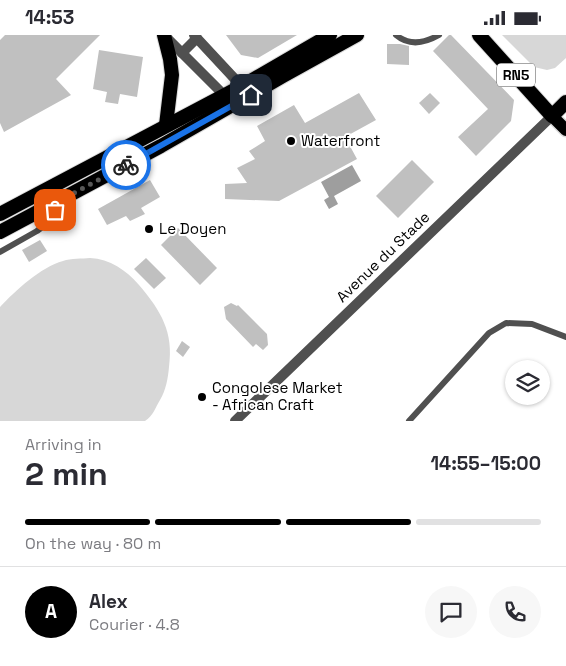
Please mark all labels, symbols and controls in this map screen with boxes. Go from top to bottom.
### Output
text: 14:53 [25,5,74,30]
road number: RN5 [497,63,535,87]
pin [230,74,272,116]
icon: home [237,81,265,109]
place label: Waterfront [301,131,381,150]
marker: Waterfront [285,135,297,147]
courier [101,140,151,190]
icon: bike [112,151,140,179]
pin [34,189,76,231]
icon: bag [41,196,69,224]
street label: Avenue du Stade [332,207,433,306]
place label: Le Doyen [159,219,226,238]
marker: Le Doyen [143,223,155,235]
map controls [505,360,550,405]
button: layers [505,360,550,405]
place label: Congolese Market - African Craft [212,378,343,414]
marker: Congolese Market - African Craft [196,391,208,403]
text: Arriving in [25,434,102,455]
text: 14:55–15:00 [430,451,541,476]
text: 2 min [25,454,108,494]
text: On the way · 80 m [25,533,161,554]
button: chat [425,586,477,638]
button: phone [489,586,541,638]
text: Alex [89,589,128,614]
text: A [45,599,57,624]
text: Courier · 4.8 [89,614,180,635]

